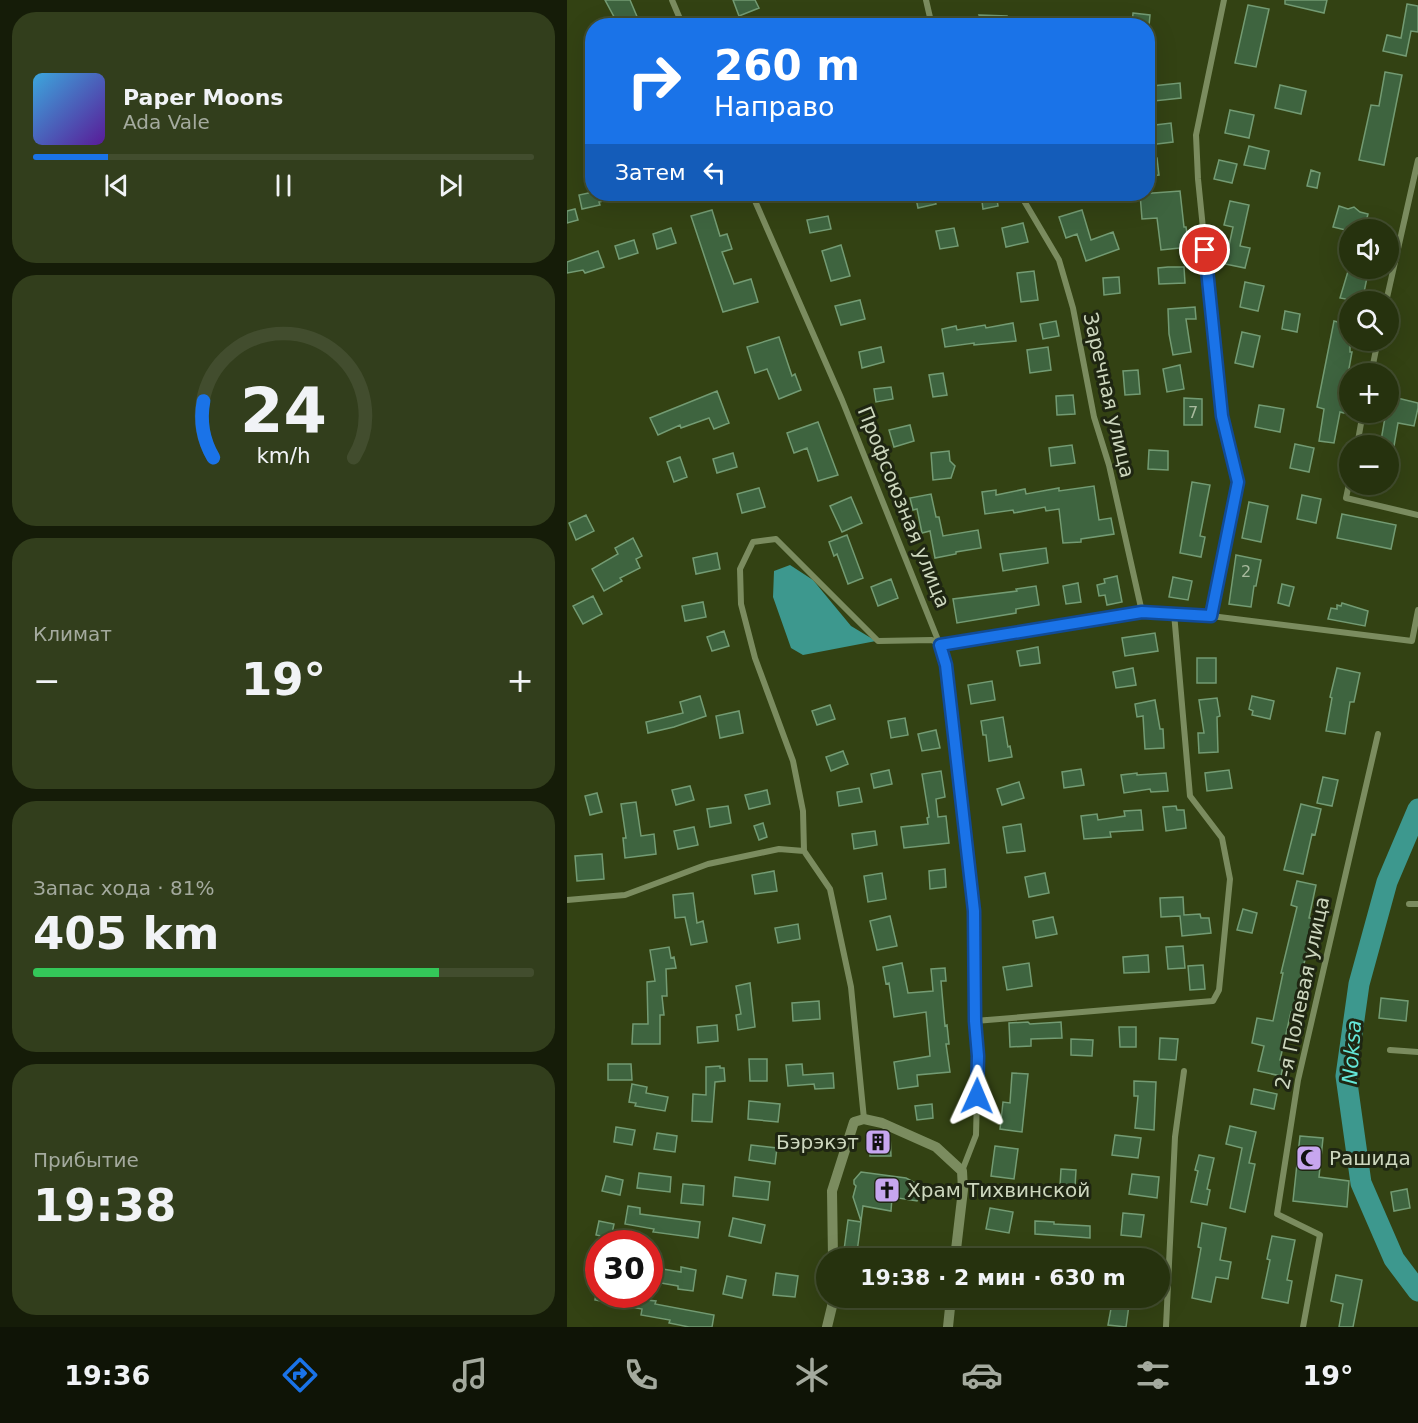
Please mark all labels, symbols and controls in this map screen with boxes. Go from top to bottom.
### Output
text: 260 m [714,41,860,90]
icon: right [615,42,693,120]
text: Paper Moons [123,85,283,110]
text: Направо [714,91,835,122]
text: Ada Vale [123,110,210,134]
icon: left [698,156,731,189]
text: Затем [615,160,686,185]
icon: previous [100,169,133,202]
icon: pause [267,169,300,202]
icon: next [434,169,467,202]
map controls [1339,219,1399,495]
button: sound [1339,219,1399,279]
pin [1179,224,1230,275]
icon: arrive [1188,233,1221,266]
button: search [1339,291,1399,351]
street label: Заречная улица [1078,310,1140,480]
button: + [1339,363,1399,423]
text: 24 [240,374,327,447]
street label: Профсоюзная улица [853,403,955,611]
house number: 7 [1188,403,1198,422]
button: − [1339,435,1399,495]
text: km/h [256,443,311,468]
house number: 2 [1241,562,1251,581]
text: Климат [33,622,112,646]
text: 19° [241,653,326,706]
text: − [33,661,61,700]
text: + [506,661,534,700]
text: Запас хода · 81% [33,876,214,900]
street label: 2-я Полевая улица [1270,894,1334,1092]
text: 405 km [33,907,219,960]
water label: Noksa [1338,1019,1366,1085]
position arrow [945,1064,1009,1128]
building icon: Бэрэкэт [863,1127,893,1157]
place label: Бэрэкэт [776,1130,859,1154]
mosque icon: Рашида [1294,1143,1324,1173]
place label: Рашида [1329,1146,1411,1170]
text: Прибытие [33,1148,139,1172]
church icon: Храм Тихвинской [872,1175,902,1205]
place label: Храм Тихвинской [907,1178,1090,1202]
text: 19:38 [33,1179,176,1232]
speed limit sign: 30 [585,1230,663,1308]
text: 19:38 · 2 мин · 630 m [860,1265,1126,1290]
icon: directions [279,1354,321,1396]
icon: music [449,1354,491,1396]
icon: phone [620,1354,662,1396]
icon: climate [791,1354,833,1396]
icon: car [961,1354,1003,1396]
icon: filters [1132,1354,1174,1396]
text: 19:36 [64,1360,150,1391]
text: 19° [1303,1360,1354,1391]

